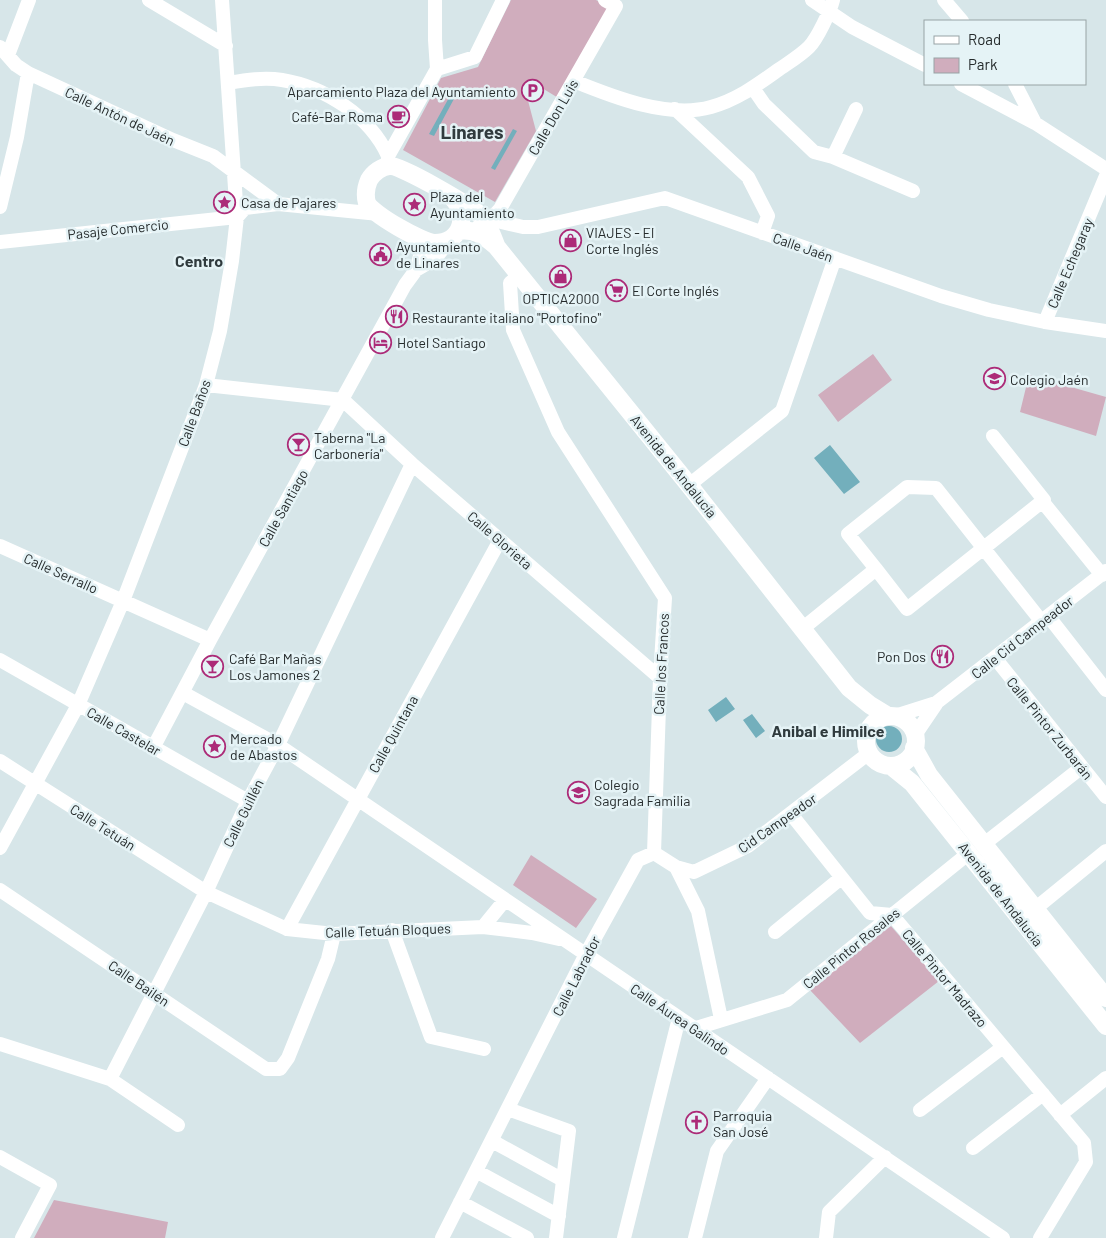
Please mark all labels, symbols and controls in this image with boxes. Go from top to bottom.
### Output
legend [924,20,1086,85]
text: Road [968,30,1001,48]
text: Park [968,55,998,73]
street label: Calle Don Luis [524,76,582,158]
parking icon: Aparcamiento Plaza del Ayuntamiento [520,79,544,103]
street label: Calle Antón de Jaén [62,83,178,149]
place label: Aparcamiento Plaza del Ayuntamiento [287,83,516,100]
cafe icon: Café-Bar Roma [387,104,411,128]
place label: Café-Bar Roma [292,108,383,125]
district label: Linares [441,120,503,143]
place label: Plaza del Ayuntamiento [430,188,515,221]
place icon: Casa de Pajares [213,190,237,214]
place icon: Plaza del Ayuntamiento [402,192,426,216]
place label: Casa de Pajares [241,194,336,211]
street label: Pasaje Comercio [67,215,169,243]
street label: Calle Echegaray [1043,215,1097,311]
place label: VIAJES - El Corte Inglés [586,224,659,257]
shop icon: VIAJES - El Corte Inglés [558,228,582,252]
street label: Calle Jaén [771,229,835,265]
place label: Ayuntamiento de Linares [396,238,481,271]
public building icon: Ayuntamiento de Linares [368,242,392,266]
district label: Centro [175,251,223,270]
shop icon: OPTICA2000 [549,264,573,288]
supermarket icon: El Corte Inglés [604,278,628,302]
place label: El Corte Inglés [632,282,719,299]
place label: OPTICA2000 [523,290,599,307]
restaurant icon: Restaurante italiano "Portofino" [384,305,408,329]
place label: Restaurante italiano "Portofino" [412,309,602,326]
hotel icon: Hotel Santiago [369,330,393,354]
place label: Hotel Santiago [397,334,486,351]
school or university icon: Colegio Jaén [982,367,1006,391]
place label: Colegio Jaén [1010,371,1089,388]
street label: Calle Baños [174,377,214,449]
street label: Avenida de Andalucía [627,411,721,521]
place label: Taberna "La Carbonería" [314,429,385,462]
bar icon: Taberna "La Carbonería" [286,433,310,457]
street label: Calle Santiago [255,466,311,550]
street label: Calle Glorieta [464,507,536,573]
street label: Calle Serrallo [21,549,101,597]
street label: Calle Cid Campeador [968,592,1076,682]
street label: Calle los Francos [650,613,672,715]
restaurant icon: Pon Dos [930,644,954,668]
place label: Pon Dos [877,648,926,665]
place label: Café Bar Mañas Los Jamones 2 [229,650,322,683]
bar icon: Café Bar Mañas Los Jamones 2 [201,654,225,678]
street label: Calle Pintor Zurbarán [1003,673,1097,783]
street label: Calle Quintana [365,692,421,776]
street label: Calle Castelar [84,703,164,759]
district label: Anibal e Himilce [772,721,885,740]
place label: Mercado de Abastos [230,730,297,763]
place icon: Mercado de Abastos [202,734,226,758]
street label: Calle Guillén [219,776,267,850]
place label: Colegio Sagrada Familia [594,776,690,809]
school or university icon: Colegio Sagrada Familia [566,780,590,804]
street label: Cid Campeador [734,790,820,856]
street label: Calle Tetuán [67,800,139,854]
street label: Avenida de Andalucía [955,839,1047,949]
street label: Calle Pintor Rosales [799,904,903,992]
street label: Calle Tetuán Bloques [325,919,451,941]
street label: Calle Pintor Madrazo [899,925,991,1031]
street label: Calle Labrador [549,933,603,1019]
street label: Calle Bailén [105,956,173,1010]
street label: Calle Áurea Galindo [627,980,733,1058]
place label: Parroquia San José [713,1107,772,1140]
church icon: Parroquia San José [685,1111,709,1135]

